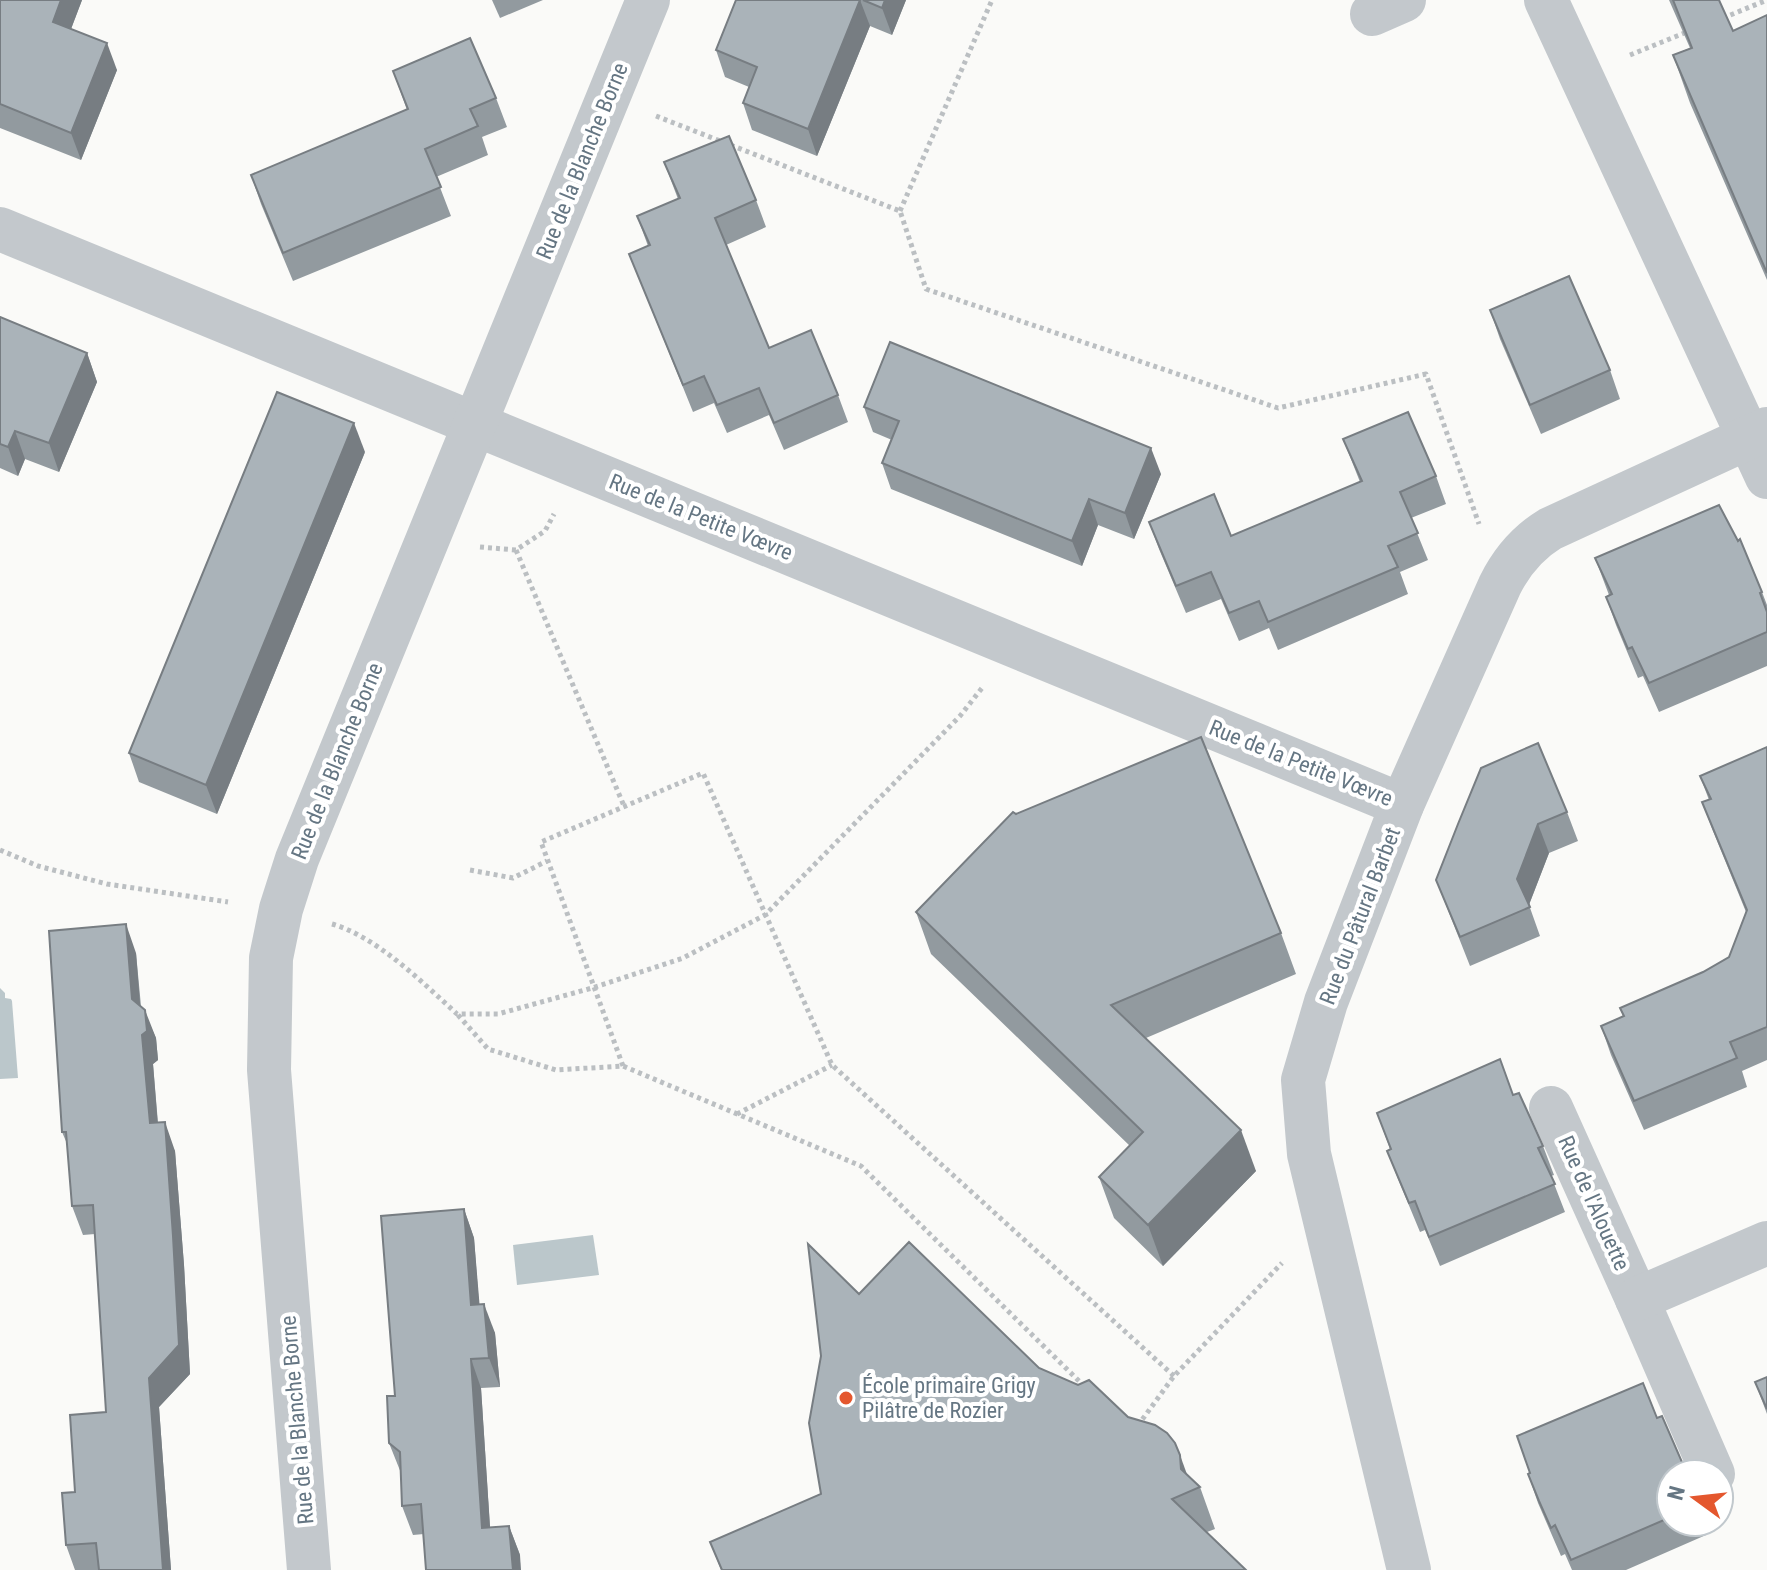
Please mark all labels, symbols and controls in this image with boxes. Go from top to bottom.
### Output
street label: Rue de la Blanche Borne [531,59,633,263]
street label: Rue de la Petite Vœvre [606,469,796,565]
street label: Rue de la Blanche Borne [286,659,388,863]
street label: Rue de la Petite Vœvre [1206,715,1396,811]
street label: Rue du Pâtural Barbet [1315,824,1405,1008]
street label: Rue de l'Alouette [1553,1132,1635,1274]
street label: Rue de la Blanche Borne [275,1314,319,1526]
place label: École primaire Grigy Pilâtre de Rozier [862,1373,1036,1423]
marker: École primaire Grigy Pilâtre de Rozier [837,1389,855,1407]
north arrow [1655,1458,1735,1538]
text: N [1662,1483,1690,1503]

